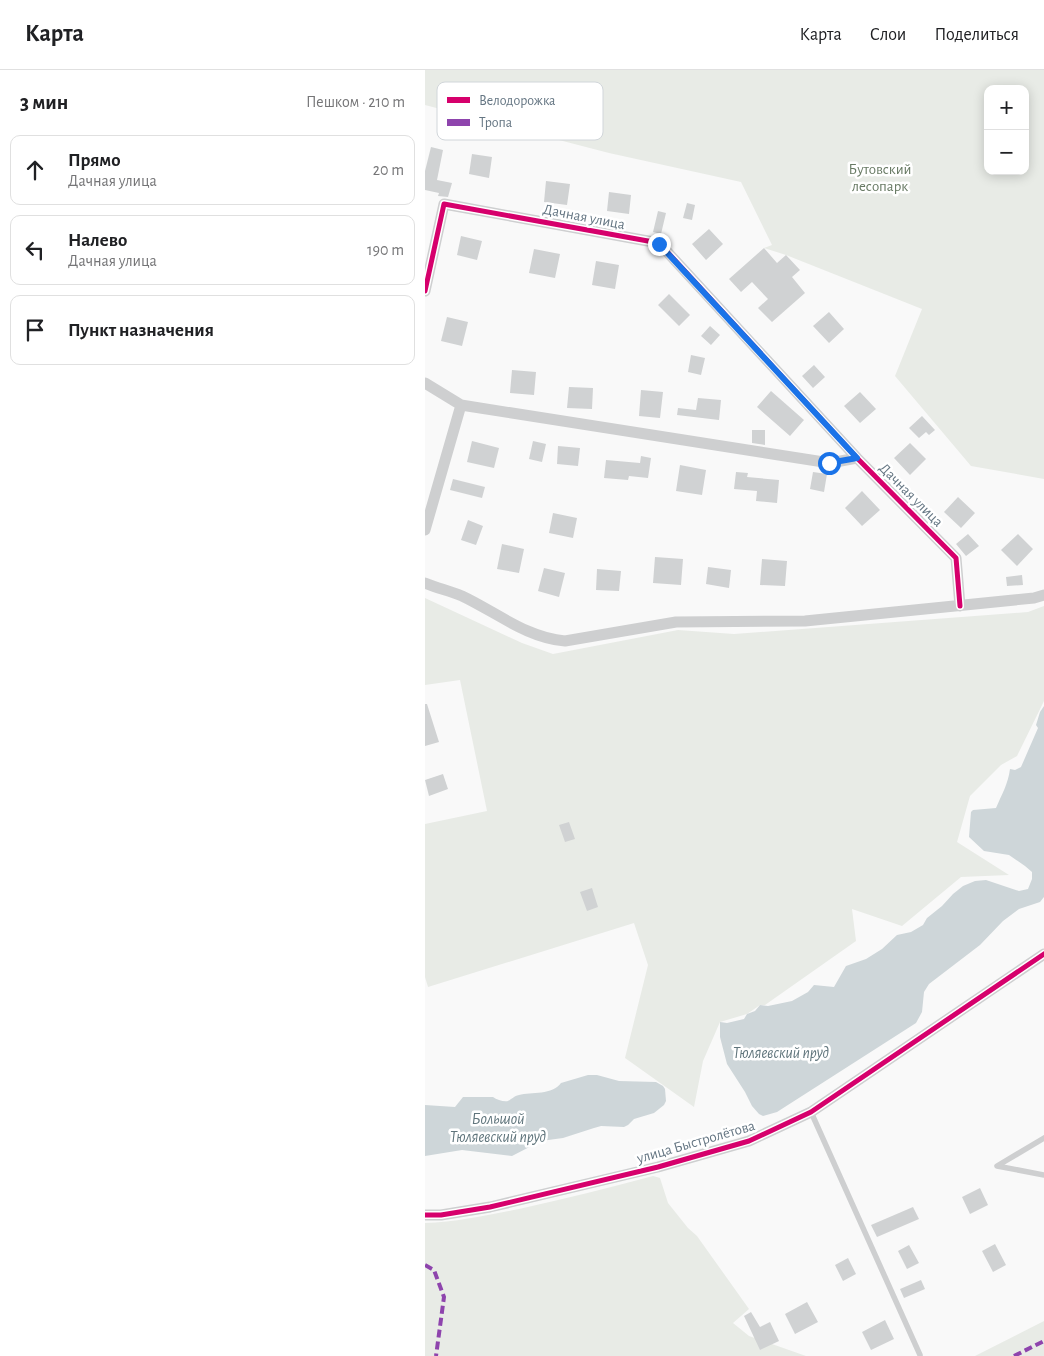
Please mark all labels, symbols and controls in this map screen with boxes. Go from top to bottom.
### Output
text: Карта [25,22,84,46]
text: Карта [800,26,842,44]
text: Слои [870,26,906,44]
text: Поделиться [934,26,1019,44]
legend [437,82,603,140]
map controls [984,85,1029,175]
button: + [984,85,1029,130]
text: 3 мин [20,92,68,113]
text: Пешком · 210 m [306,94,405,110]
text: Велодорожка [479,94,556,108]
text: Тропа [479,116,513,130]
button: − [984,130,1029,175]
text: Прямо [68,151,121,170]
icon: ahead [21,156,49,184]
text: 20 m [373,162,404,178]
park label: Бутовский лесопарк [849,162,911,194]
text: Дачная улица [68,173,157,189]
street label: Дачная улица [542,202,626,232]
text: Налево [68,231,127,250]
route end [648,233,671,256]
icon: left [21,236,49,264]
text: 190 m [367,242,404,258]
text: Дачная улица [68,253,157,269]
icon: arrive [21,316,49,344]
text: Пункт назначения [68,321,214,340]
route start [818,452,841,475]
street label: Дачная улица [876,460,946,530]
water label: Тюляевский пруд [733,1045,829,1062]
water label: Большой Тюляевский пруд [450,1111,546,1146]
street label: улица Быстролётова [634,1118,757,1166]

